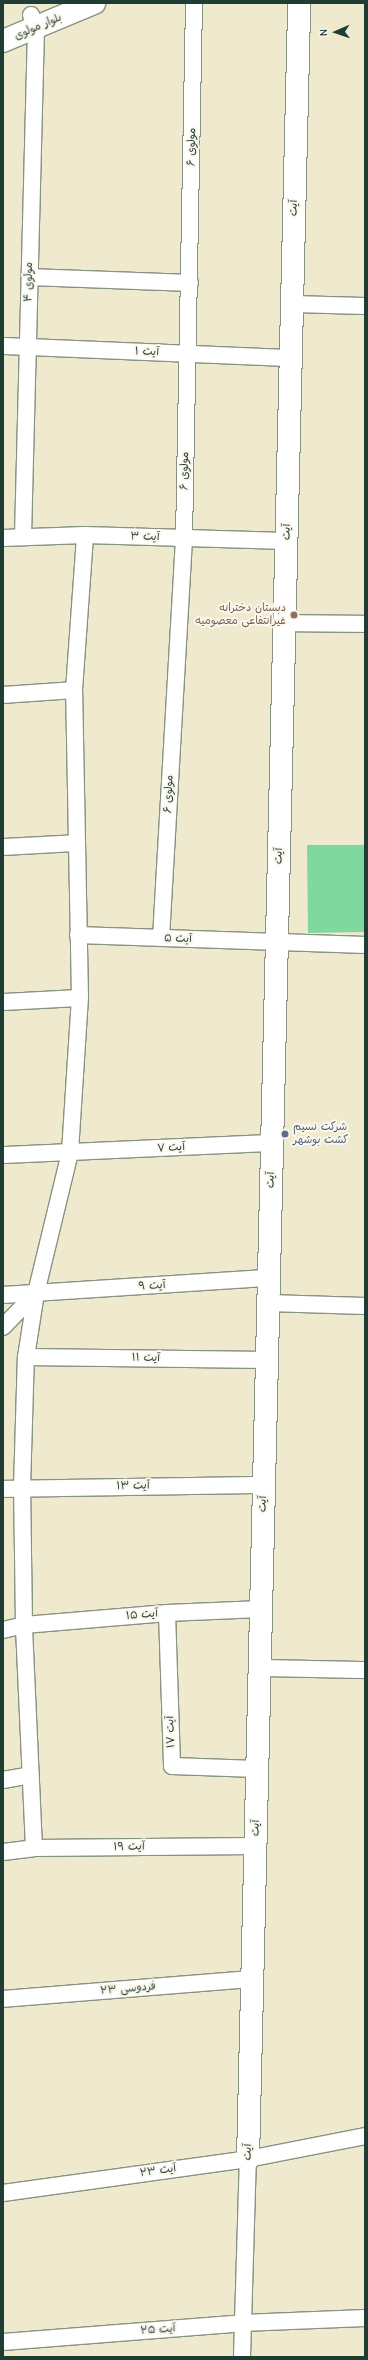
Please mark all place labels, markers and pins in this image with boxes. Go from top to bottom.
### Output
place label: دبستان دخترانه غیرانتفاعی معصومیه [195,602,286,628]
marker: دبستان دخترانه غیرانتفاعی معصومیه [289,610,299,620]
place label: شرکت نسیم کشت بوشهر [293,1121,348,1147]
marker: شرکت نسیم کشت بوشهر [280,1129,290,1139]

